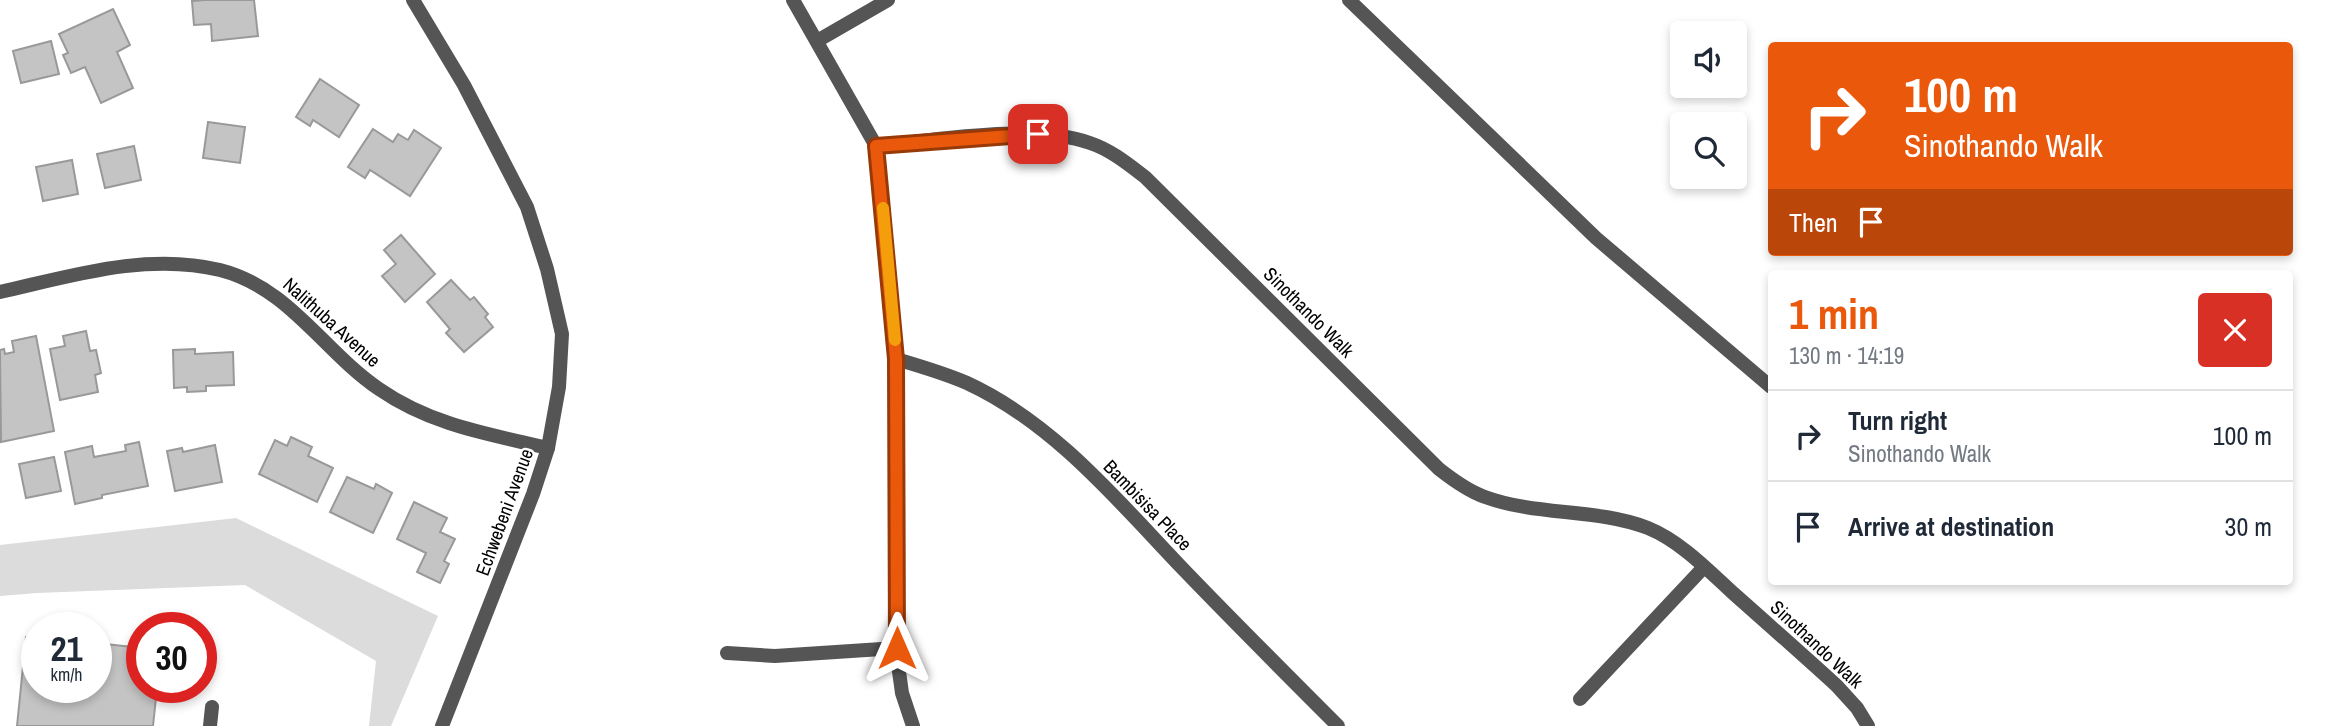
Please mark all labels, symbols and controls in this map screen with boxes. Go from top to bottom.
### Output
map controls [1670,21,1747,189]
button: sound [1670,21,1747,98]
text: 100 m [1904,61,2018,127]
icon: right [1789,70,1880,161]
pin [1008,104,1068,164]
button: search [1670,112,1747,189]
icon: arrive [1019,115,1057,153]
text: Sinothando Walk [1904,124,2103,167]
icon: arrive [1852,203,1890,241]
text: Then [1789,205,1838,240]
street label: Sinothando Walk [1258,261,1360,363]
street label: Nalithuba Avenue [278,271,386,373]
text: 1 min [1789,286,1879,342]
button: close [2198,293,2272,367]
text: 130 m · 14:19 [1789,340,1904,371]
text: Turn right [1848,403,1947,438]
icon: right [1789,417,1827,455]
text: 100 m [2213,418,2272,453]
text: Sinothando Walk [1848,438,1991,469]
street label: Echwebeni Avenue [469,445,539,579]
street label: Bambisisa Place [1098,454,1198,556]
icon: arrive [1789,508,1827,546]
text: Arrive at destination [1848,509,2054,544]
text: 30 m [2225,509,2272,544]
street label: Sinothando Walk [1765,594,1869,694]
position arrow [860,611,934,685]
speed limit sign: 30 [126,612,217,703]
text: 21 [51,625,82,672]
text: km/h [51,662,83,687]

